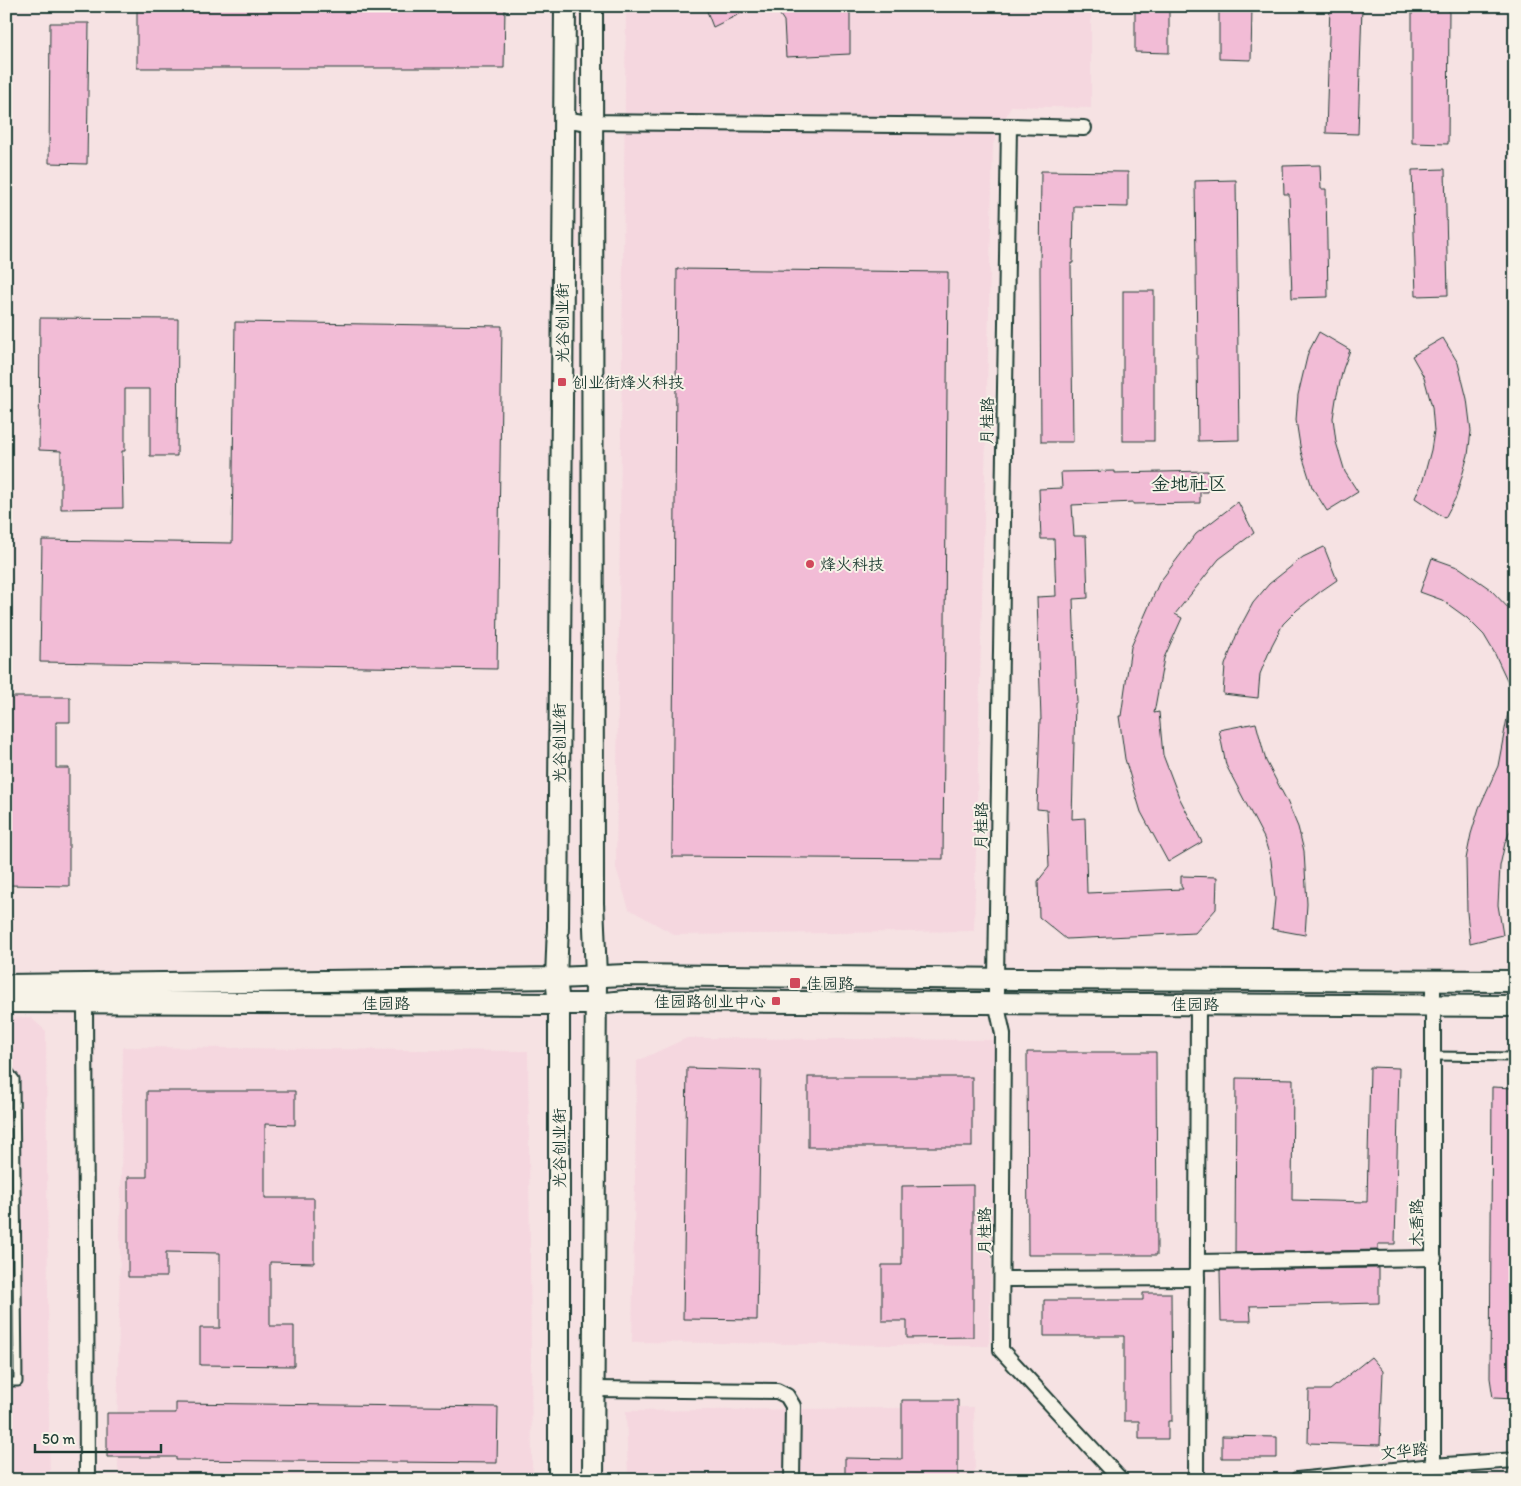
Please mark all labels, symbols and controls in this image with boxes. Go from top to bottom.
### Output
street label: 光谷创业街 [553,283,572,363]
place label: 创业街烽火科技 [572,373,684,392]
marker: 创业街烽火科技 [556,376,568,388]
street label: 月桂路 [977,397,997,445]
district label: 金地社区 [1151,472,1227,495]
place label: 烽火科技 [820,555,884,574]
marker: 烽火科技 [804,558,816,570]
street label: 光谷创业街 [550,703,569,783]
street label: 月桂路 [971,802,991,850]
place label: 佳园路 [806,974,854,993]
marker: 佳园路 [788,976,802,990]
place label: 佳园路创业中心 [654,992,766,1011]
street label: 佳园路 [362,994,410,1013]
marker: 佳园路创业中心 [770,995,782,1007]
street label: 佳园路 [1171,995,1219,1014]
street label: 光谷创业街 [550,1108,569,1188]
street label: 木香路 [1407,1199,1426,1247]
street label: 月桂路 [975,1207,994,1255]
scale bar [35,1421,161,1453]
text: 50 m [42,1430,75,1448]
street label: 文华路 [1379,1439,1429,1463]

